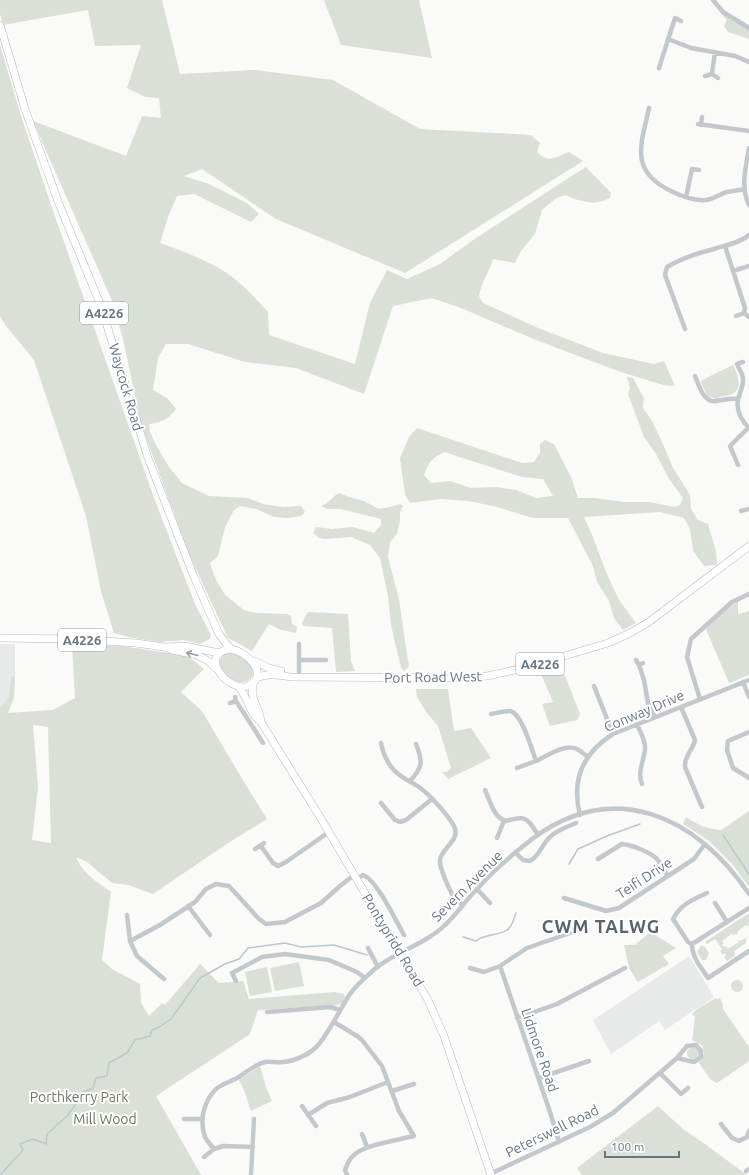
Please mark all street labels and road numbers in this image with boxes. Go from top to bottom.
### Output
road number: A4226 [80,302,128,324]
street label: Waycock Road [106,341,146,433]
road number: A4226 [58,629,106,651]
road number: A4226 [516,653,564,675]
street label: Port Road West [384,668,483,686]
street label: Conway Drive [601,687,687,735]
street label: Severn Avenue [428,847,506,925]
street label: Teifi Drive [613,854,675,902]
street label: Pontypridd Road [359,891,427,989]
street label: Lidmore Road [518,1006,562,1094]
street label: Peterswell Road [503,1101,601,1161]

